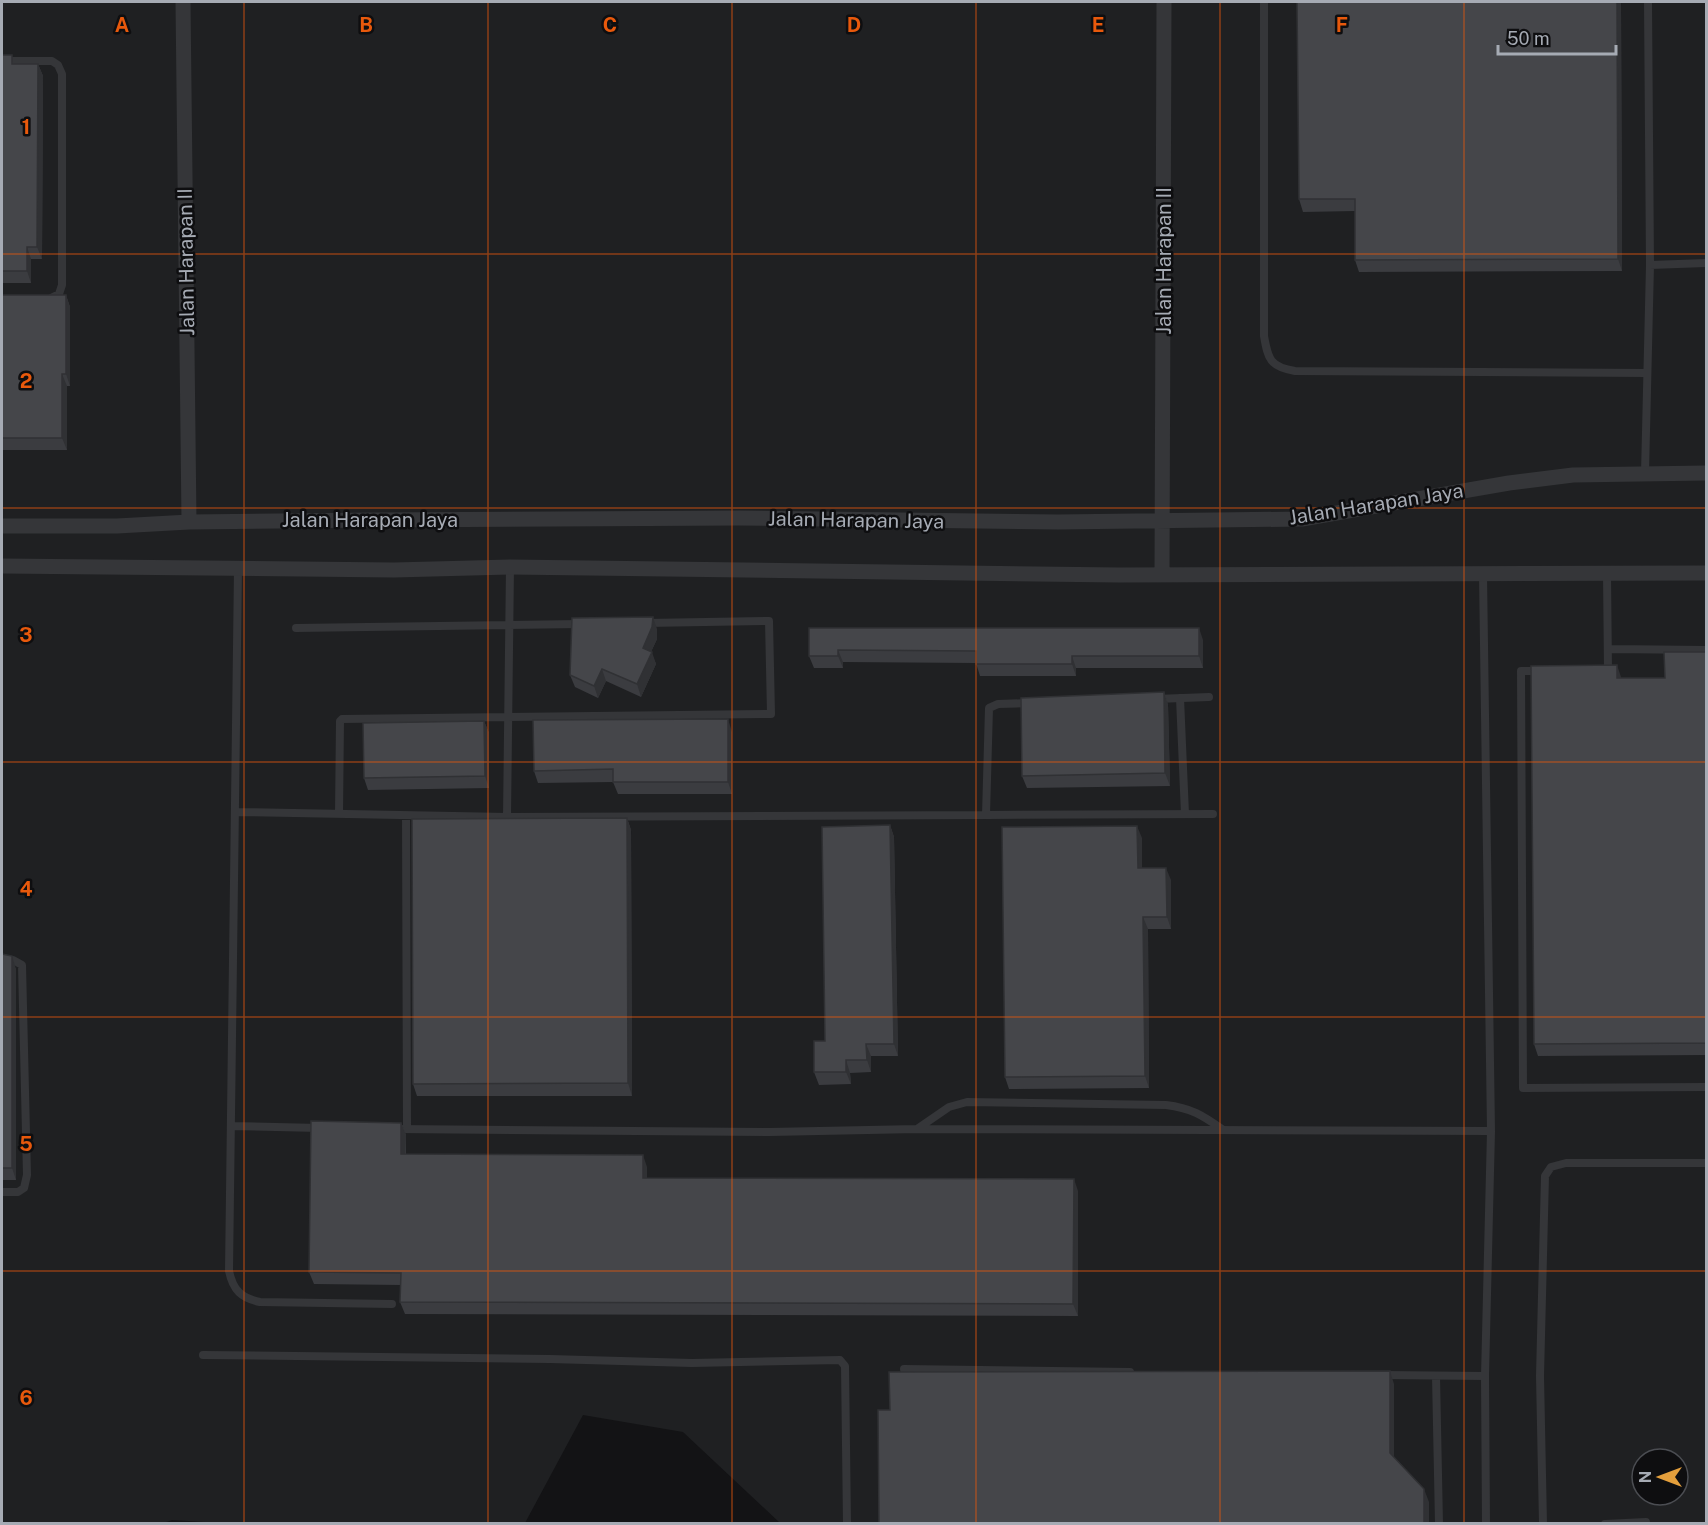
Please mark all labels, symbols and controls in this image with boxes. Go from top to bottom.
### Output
text: A [115,13,129,37]
text: B [359,13,373,37]
text: C [603,13,617,37]
text: D [847,13,861,37]
text: E [1092,13,1104,37]
text: F [1336,13,1348,37]
scale bar [1498,18,1616,56]
text: 50 m [1507,28,1550,49]
text: 1 [22,115,30,139]
street label: Jalan Harapan II [1152,187,1176,335]
street label: Jalan Harapan II [173,188,199,336]
text: 2 [20,369,32,393]
street label: Jalan Harapan Jaya [1287,478,1465,530]
street label: Jalan Harapan Jaya [768,506,944,534]
street label: Jalan Harapan Jaya [282,508,458,532]
text: 3 [19,623,33,647]
text: 4 [19,877,33,901]
text: 5 [19,1132,33,1156]
text: 6 [19,1386,33,1410]
north arrow [1630,1447,1690,1507]
text: N [1636,1471,1655,1483]

